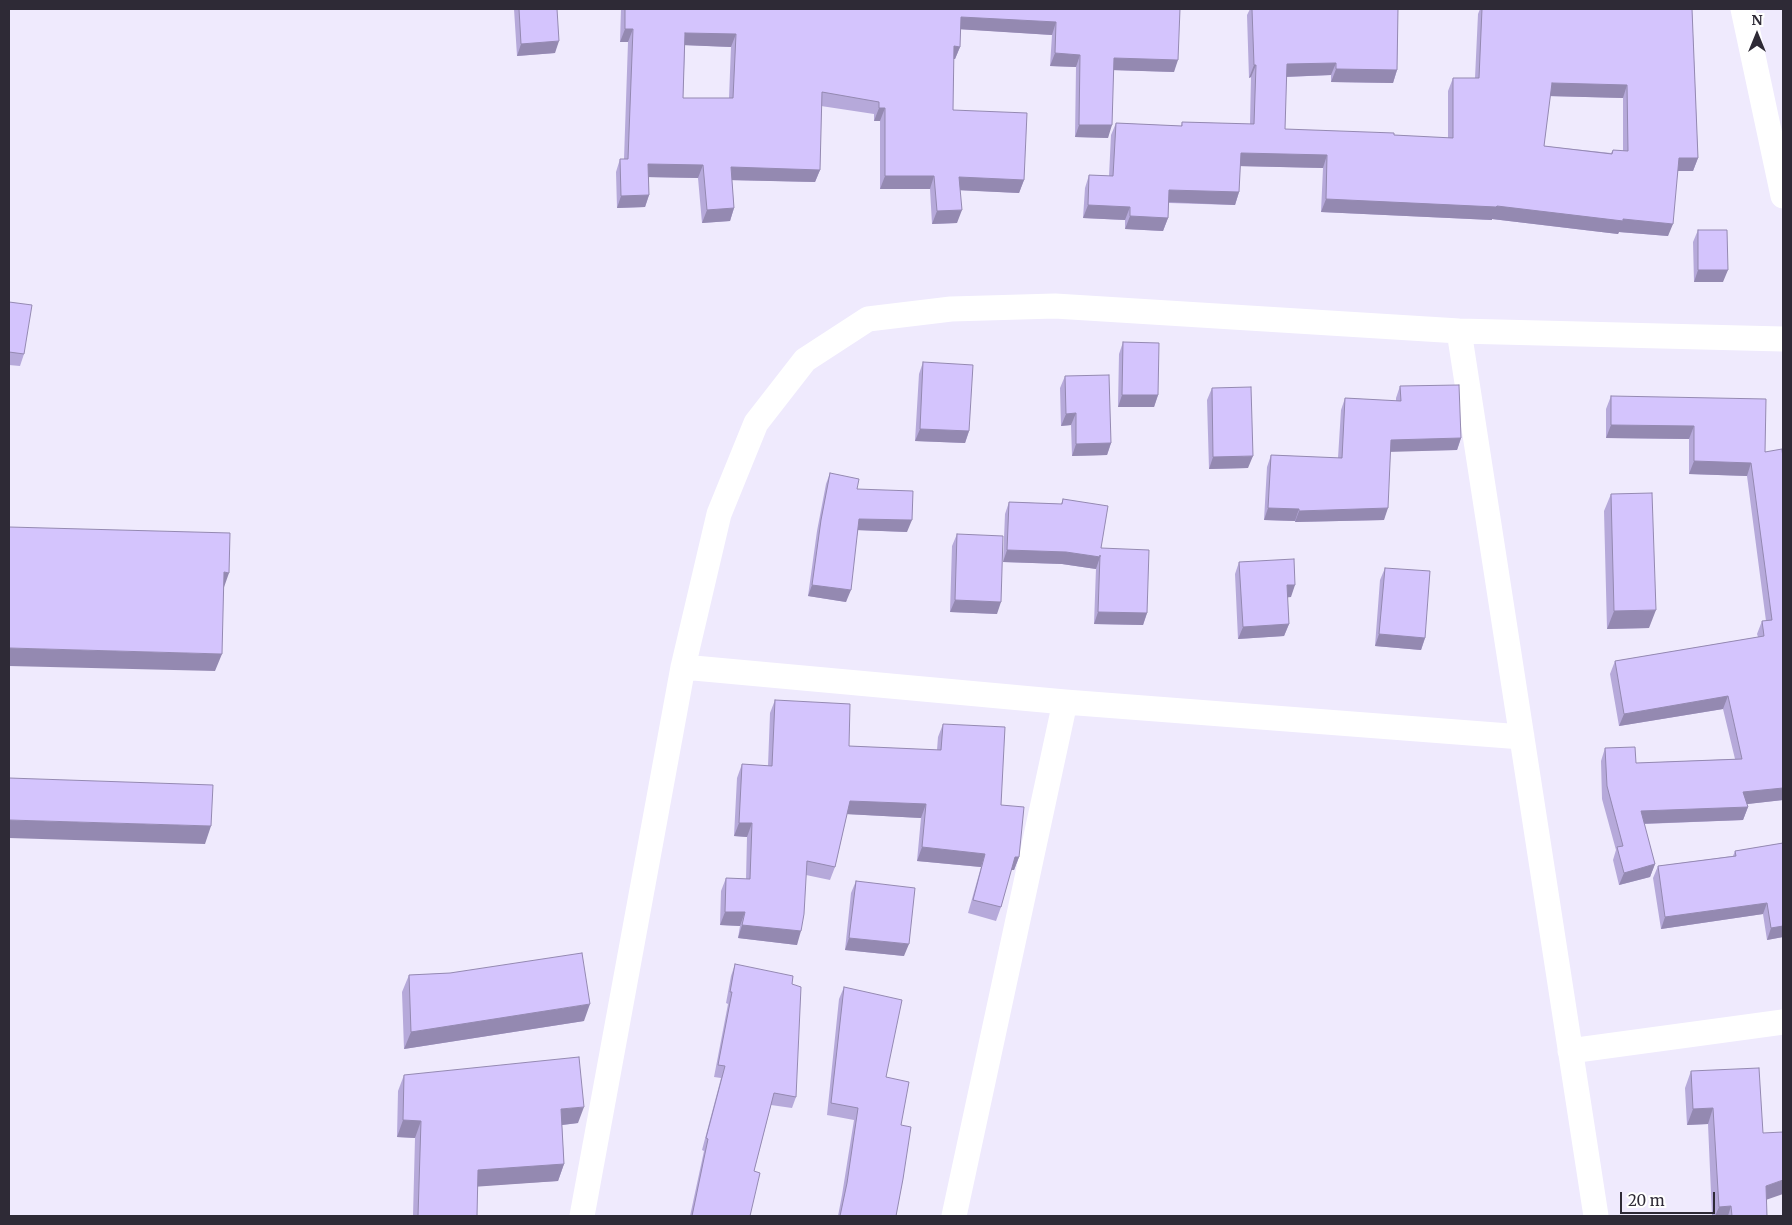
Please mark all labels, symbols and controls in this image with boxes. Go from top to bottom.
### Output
north arrow [1732,10,1782,60]
text: N [1751,11,1763,29]
scale bar [1622,1182,1717,1214]
text: 20 m [1628,1191,1665,1210]

